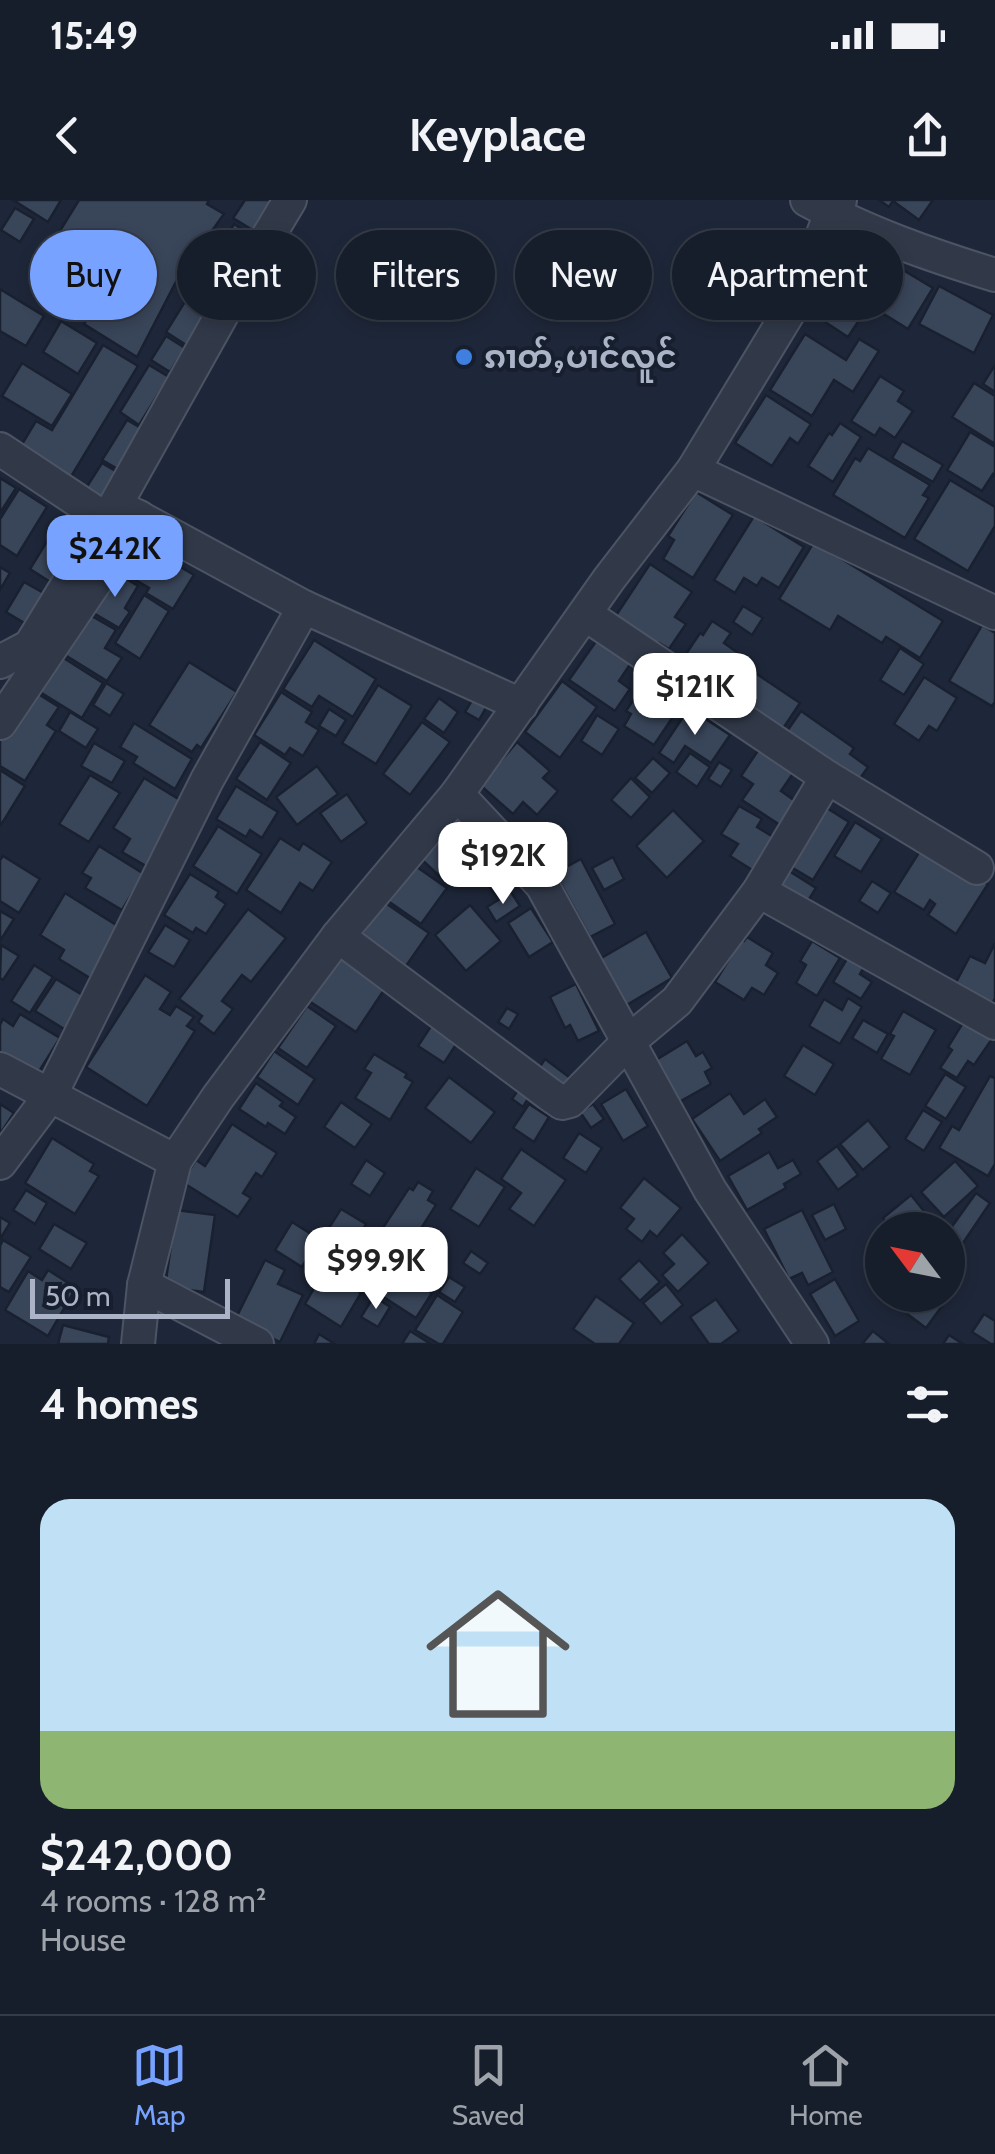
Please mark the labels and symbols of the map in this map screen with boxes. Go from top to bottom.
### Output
place label: ၵၢတ်ႇပၢင်လူင် [484,335,677,383]
marker: ၵၢတ်ႇပၢင်လူင် [453,346,475,368]
pin: $242K [45,515,185,600]
pin: $121K [625,653,765,738]
pin: $192K [433,822,573,907]
north arrow [865,1212,965,1312]
pin: $99.9K [295,1227,457,1312]
scale bar [30,1274,230,1318]

